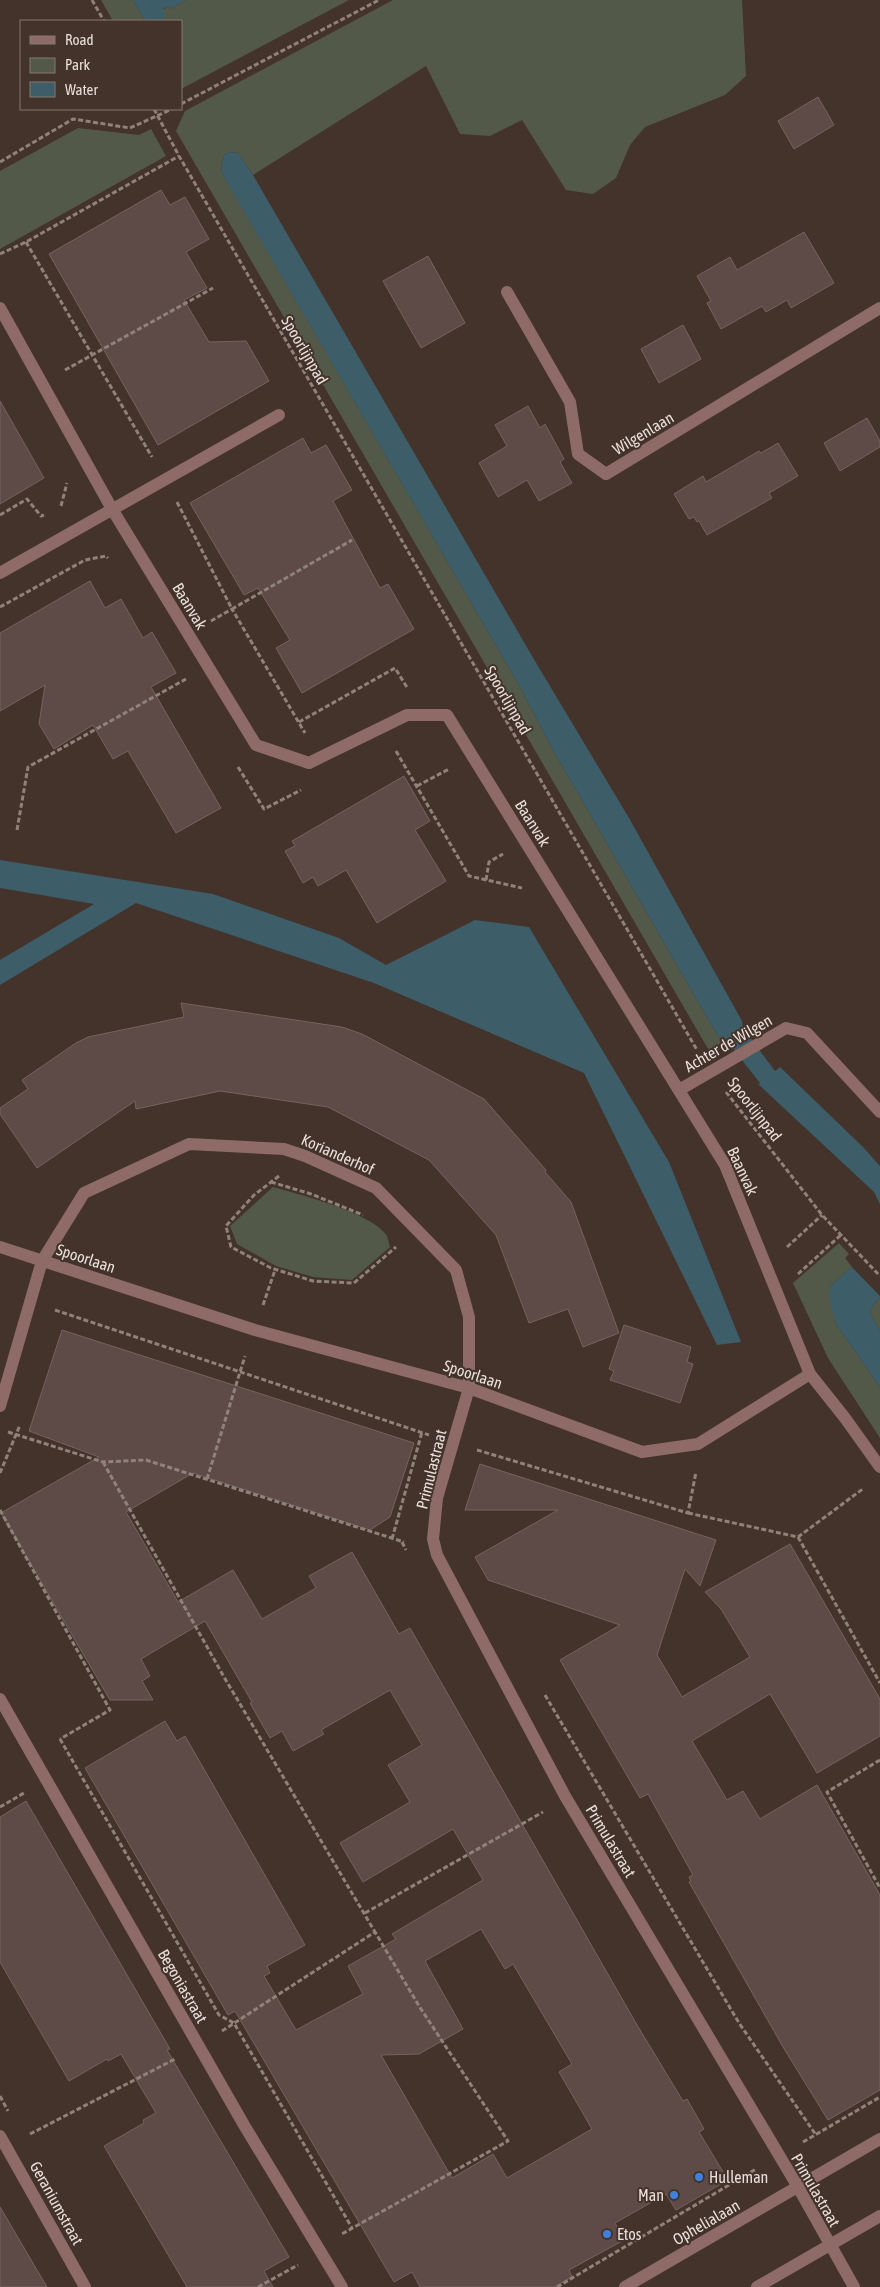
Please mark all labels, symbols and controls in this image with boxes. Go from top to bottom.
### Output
legend [20,20,182,110]
text: Road [65,31,94,48]
text: Park [65,56,90,73]
text: Water [65,81,98,98]
street label: Spoorlijnpad [277,313,332,388]
street label: Wilgenlaan [609,408,677,459]
street label: Baanvak [169,579,211,633]
street label: Spoorlijnpad [480,663,535,738]
street label: Baanvak [512,797,554,849]
street label: Achter de Wilgen [681,1011,775,1076]
street label: Spoorlijnpad [724,1073,786,1145]
street label: Korianderhof [299,1130,378,1178]
street label: Baanvak [724,1144,762,1198]
street label: Spoorlaan [54,1240,118,1277]
street label: Spoorlaan [441,1356,505,1393]
street label: Primulastraat [412,1427,450,1511]
street label: Primulastraat [582,1802,640,1881]
street label: Begoniastraat [154,1946,211,2027]
street label: Primulastraat [788,2150,844,2230]
street label: Geraniumstraat [27,2158,87,2248]
place label: Hulleman [709,2168,768,2186]
marker: Hulleman [693,2171,705,2183]
place label: Man [638,2186,664,2204]
marker: Man [668,2189,680,2201]
street label: Ophelialaan [669,2196,743,2249]
place label: Etos [617,2225,642,2243]
marker: Etos [601,2228,613,2240]

